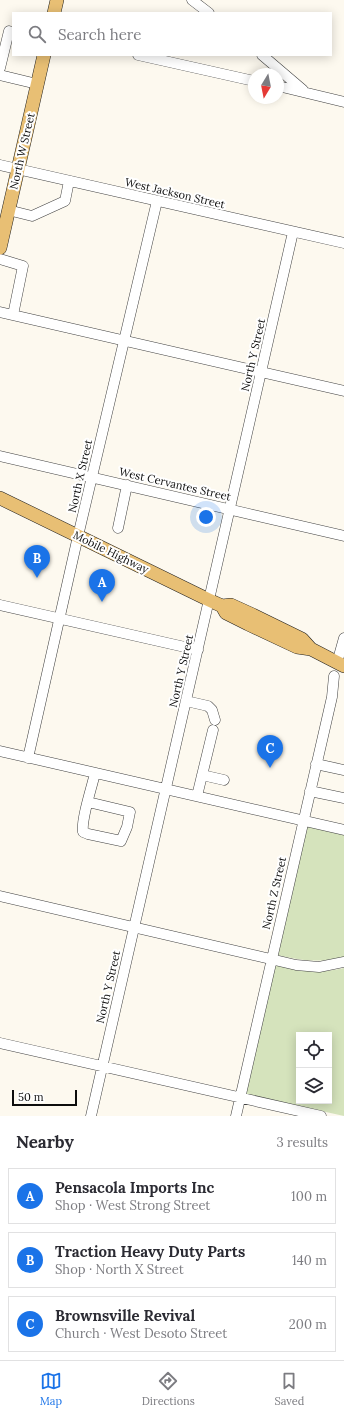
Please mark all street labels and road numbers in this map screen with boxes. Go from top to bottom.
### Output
street label: North W Street [6,111,38,191]
street label: West Jackson Street [124,175,227,212]
street label: North Y Street [238,316,268,393]
street label: North X Street [65,437,95,514]
street label: West Cervantes Street [118,464,233,504]
street label: Mobile Highway [71,528,151,576]
street label: North Y Street [166,632,196,709]
street label: North Z Street [259,855,289,931]
street label: North Y Street [93,948,123,1025]

